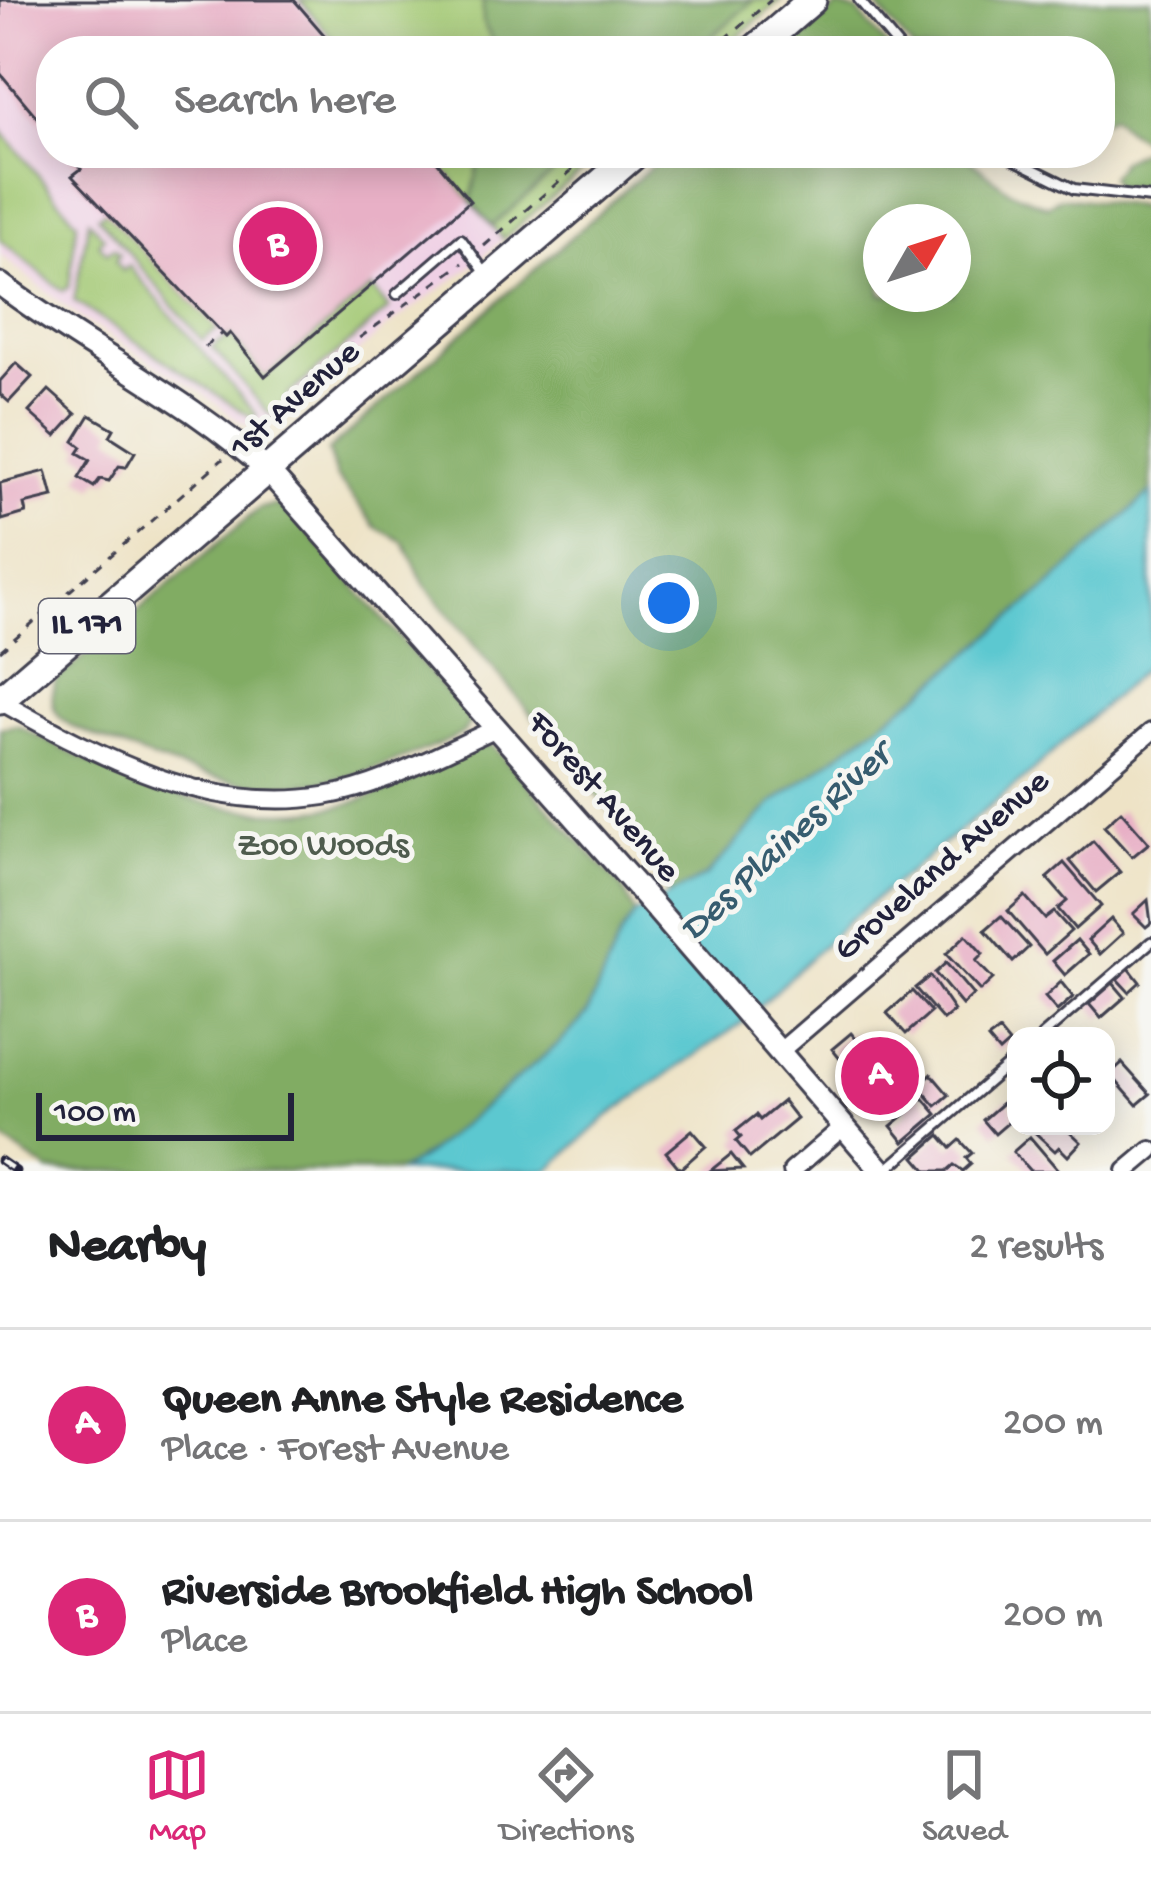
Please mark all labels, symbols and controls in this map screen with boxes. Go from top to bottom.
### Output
search box [36,36,1115,168]
icon: search [78,69,144,135]
text: Search here [174,76,396,129]
pin: B [239,201,317,291]
north arrow [863,204,971,312]
street label: 1st Avenue [221,332,371,470]
your location [639,573,699,633]
road number: IL 171 [39,599,135,653]
street label: Forest Avenue [515,703,688,893]
water label: Des Plaines River [672,730,907,953]
street label: Groveland Avenue [826,761,1060,972]
park label: Zoo Woods [237,826,410,869]
map controls [1007,1027,1115,1135]
button: locate [1007,1027,1115,1135]
pin: A [841,1031,919,1121]
scale bar [36,1087,294,1140]
text: 100 m [54,1095,136,1133]
text: Nearby [48,1219,206,1279]
text: 2 results [969,1226,1103,1272]
text: Queen Anne Style Residence [162,1375,683,1428]
text: A [75,1402,99,1448]
text: 200 m [1003,1402,1103,1448]
text: Place · Forest Avenue [162,1428,509,1474]
text: Riverside Brookfield High School [162,1567,753,1620]
text: B [77,1594,97,1640]
text: 200 m [1003,1594,1103,1640]
text: Place [162,1620,247,1666]
tab: Map [144,1742,210,1852]
tab: Directions [499,1742,633,1852]
tab: Saved [922,1742,1007,1852]

